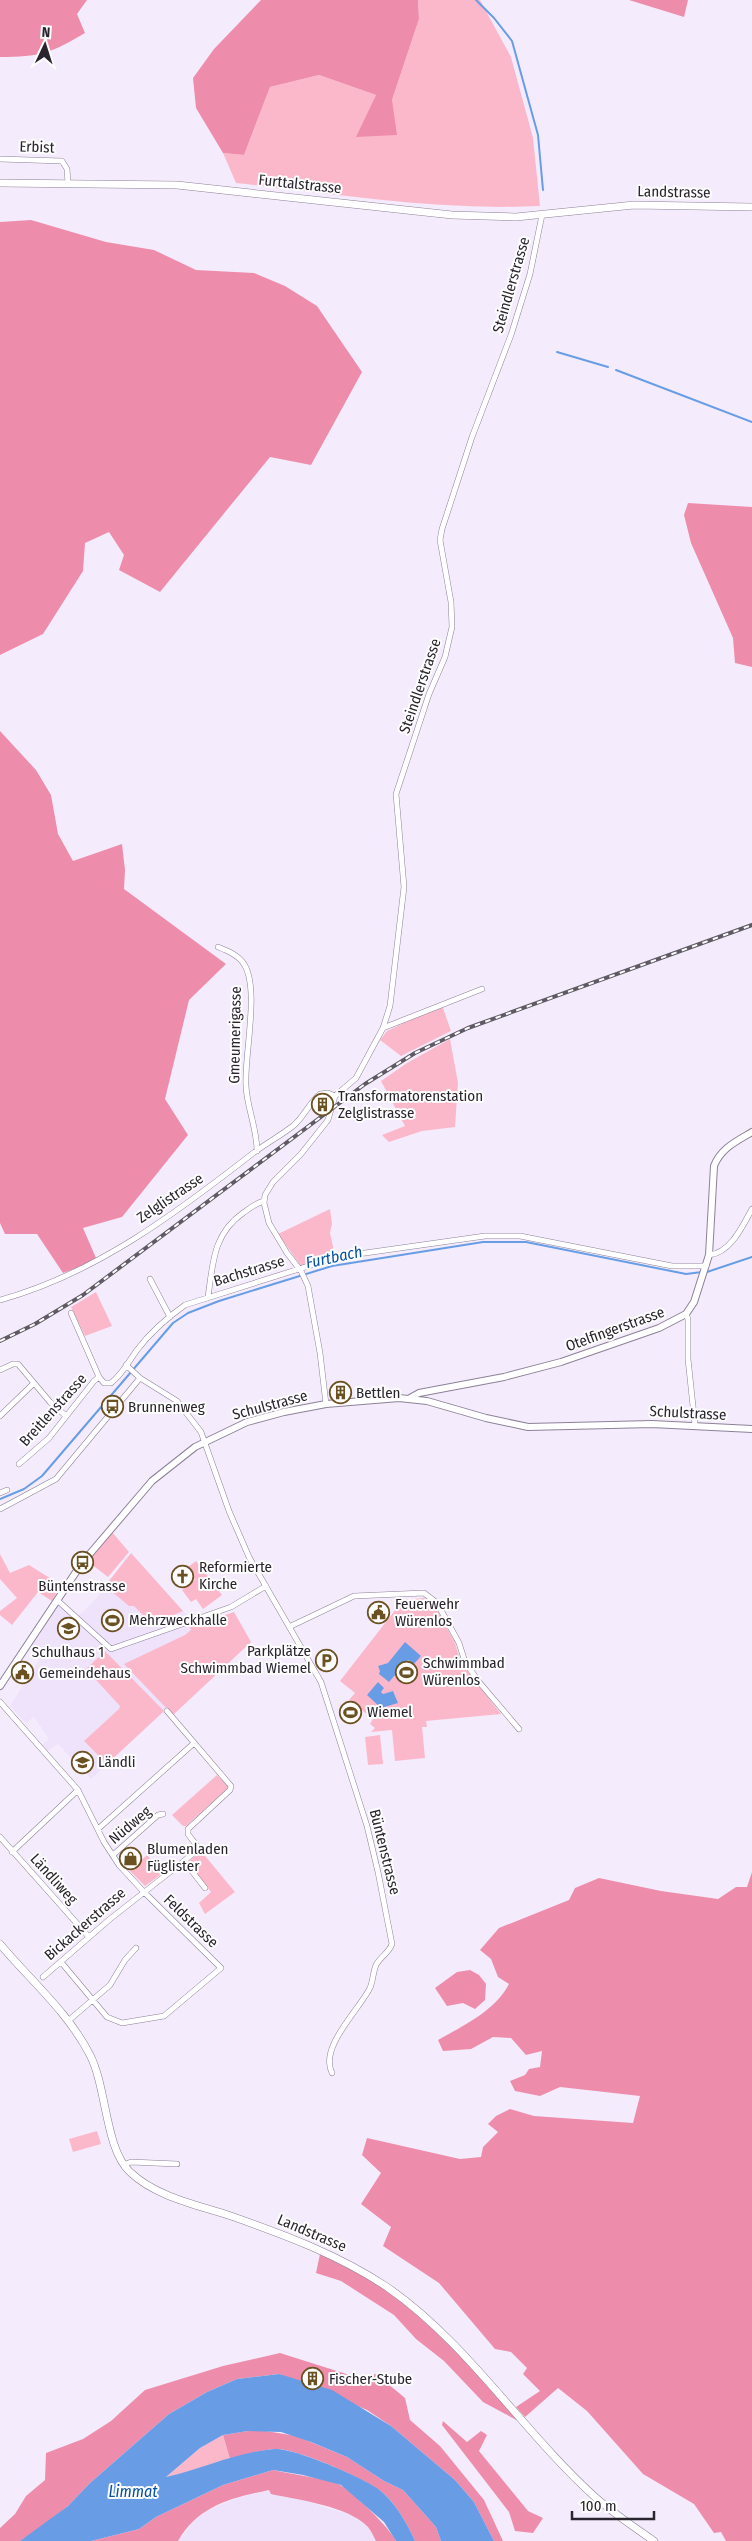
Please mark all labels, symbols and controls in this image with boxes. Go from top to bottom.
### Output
north arrow [20,20,70,70]
text: N [41,24,51,41]
street label: Erbist [19,137,55,157]
street label: Furttalstrasse [258,171,342,197]
street label: Landstrasse [637,182,711,202]
street label: Steindlerstrasse [489,235,533,335]
street label: Steindlerstrasse [395,636,445,736]
street label: Gmeumerigasse [225,986,245,1084]
place label: Transformatorenstation Zelglistrasse [338,1087,483,1122]
building icon: Transformatorenstation Zelglistrasse [310,1093,334,1117]
street label: Zelglistrasse [133,1169,207,1227]
water label: Furtbach [304,1242,364,1272]
street label: Bachstrasse [211,1252,287,1290]
street label: Otelfingerstrasse [563,1303,667,1355]
street label: Breitlenstrasse [16,1370,90,1450]
building icon: Bettlen [328,1381,352,1405]
place label: Bettlen [356,1384,400,1402]
street label: Schulstrasse [230,1386,310,1424]
bus stop icon: Brunnenweg [100,1395,124,1419]
place label: Brunnenweg [128,1398,205,1416]
street label: Schulstrasse [649,1402,727,1424]
bus stop icon: Büntenstrasse [70,1551,94,1575]
place label: Reformierte Kirche [199,1558,272,1593]
church icon: Reformierte Kirche [171,1564,195,1588]
place label: Büntenstrasse [38,1577,126,1595]
place label: Feuerwehr Würenlos [395,1595,460,1630]
public building icon: Feuerwehr Würenlos [367,1601,391,1625]
sports icon: Mehrzweckhalle [101,1608,125,1632]
place label: Mehrzweckhalle [129,1611,227,1629]
school or university icon: Schulhaus 1 [56,1617,80,1641]
place label: Parkplätze Schwimmbad Wiemel [180,1642,311,1677]
place label: Schulhaus 1 [32,1643,104,1661]
parking icon: Parkplätze Schwimmbad Wiemel [315,1648,339,1672]
place label: Schwimmbad Würenlos [423,1654,505,1689]
sports icon: Schwimmbad Würenlos [395,1660,419,1684]
public building icon: Gemeindehaus [11,1661,35,1685]
place label: Gemeindehaus [39,1664,131,1682]
sports icon: Wiemel [339,1700,363,1724]
place label: Wiemel [367,1703,412,1721]
school or university icon: Ländli [70,1750,94,1774]
place label: Ländli [98,1753,136,1771]
street label: Nüdweg [105,1802,155,1848]
street label: Büntenstrasse [366,1807,404,1897]
place label: Blumenladen Füglister [147,1840,228,1875]
shop icon: Blumenladen Füglister [119,1846,143,1870]
street label: Ländliweg [27,1850,81,1908]
street label: Bickackerstrasse [41,1884,129,1964]
street label: Feldstrasse [160,1891,222,1951]
street label: Landstrasse [275,2210,349,2256]
building icon: Fischer-Stube [301,2367,325,2391]
place label: Fischer-Stube [329,2370,412,2388]
water label: Limmat [108,2482,158,2501]
scale bar [572,2488,654,2520]
text: 100 m [580,2497,617,2515]

